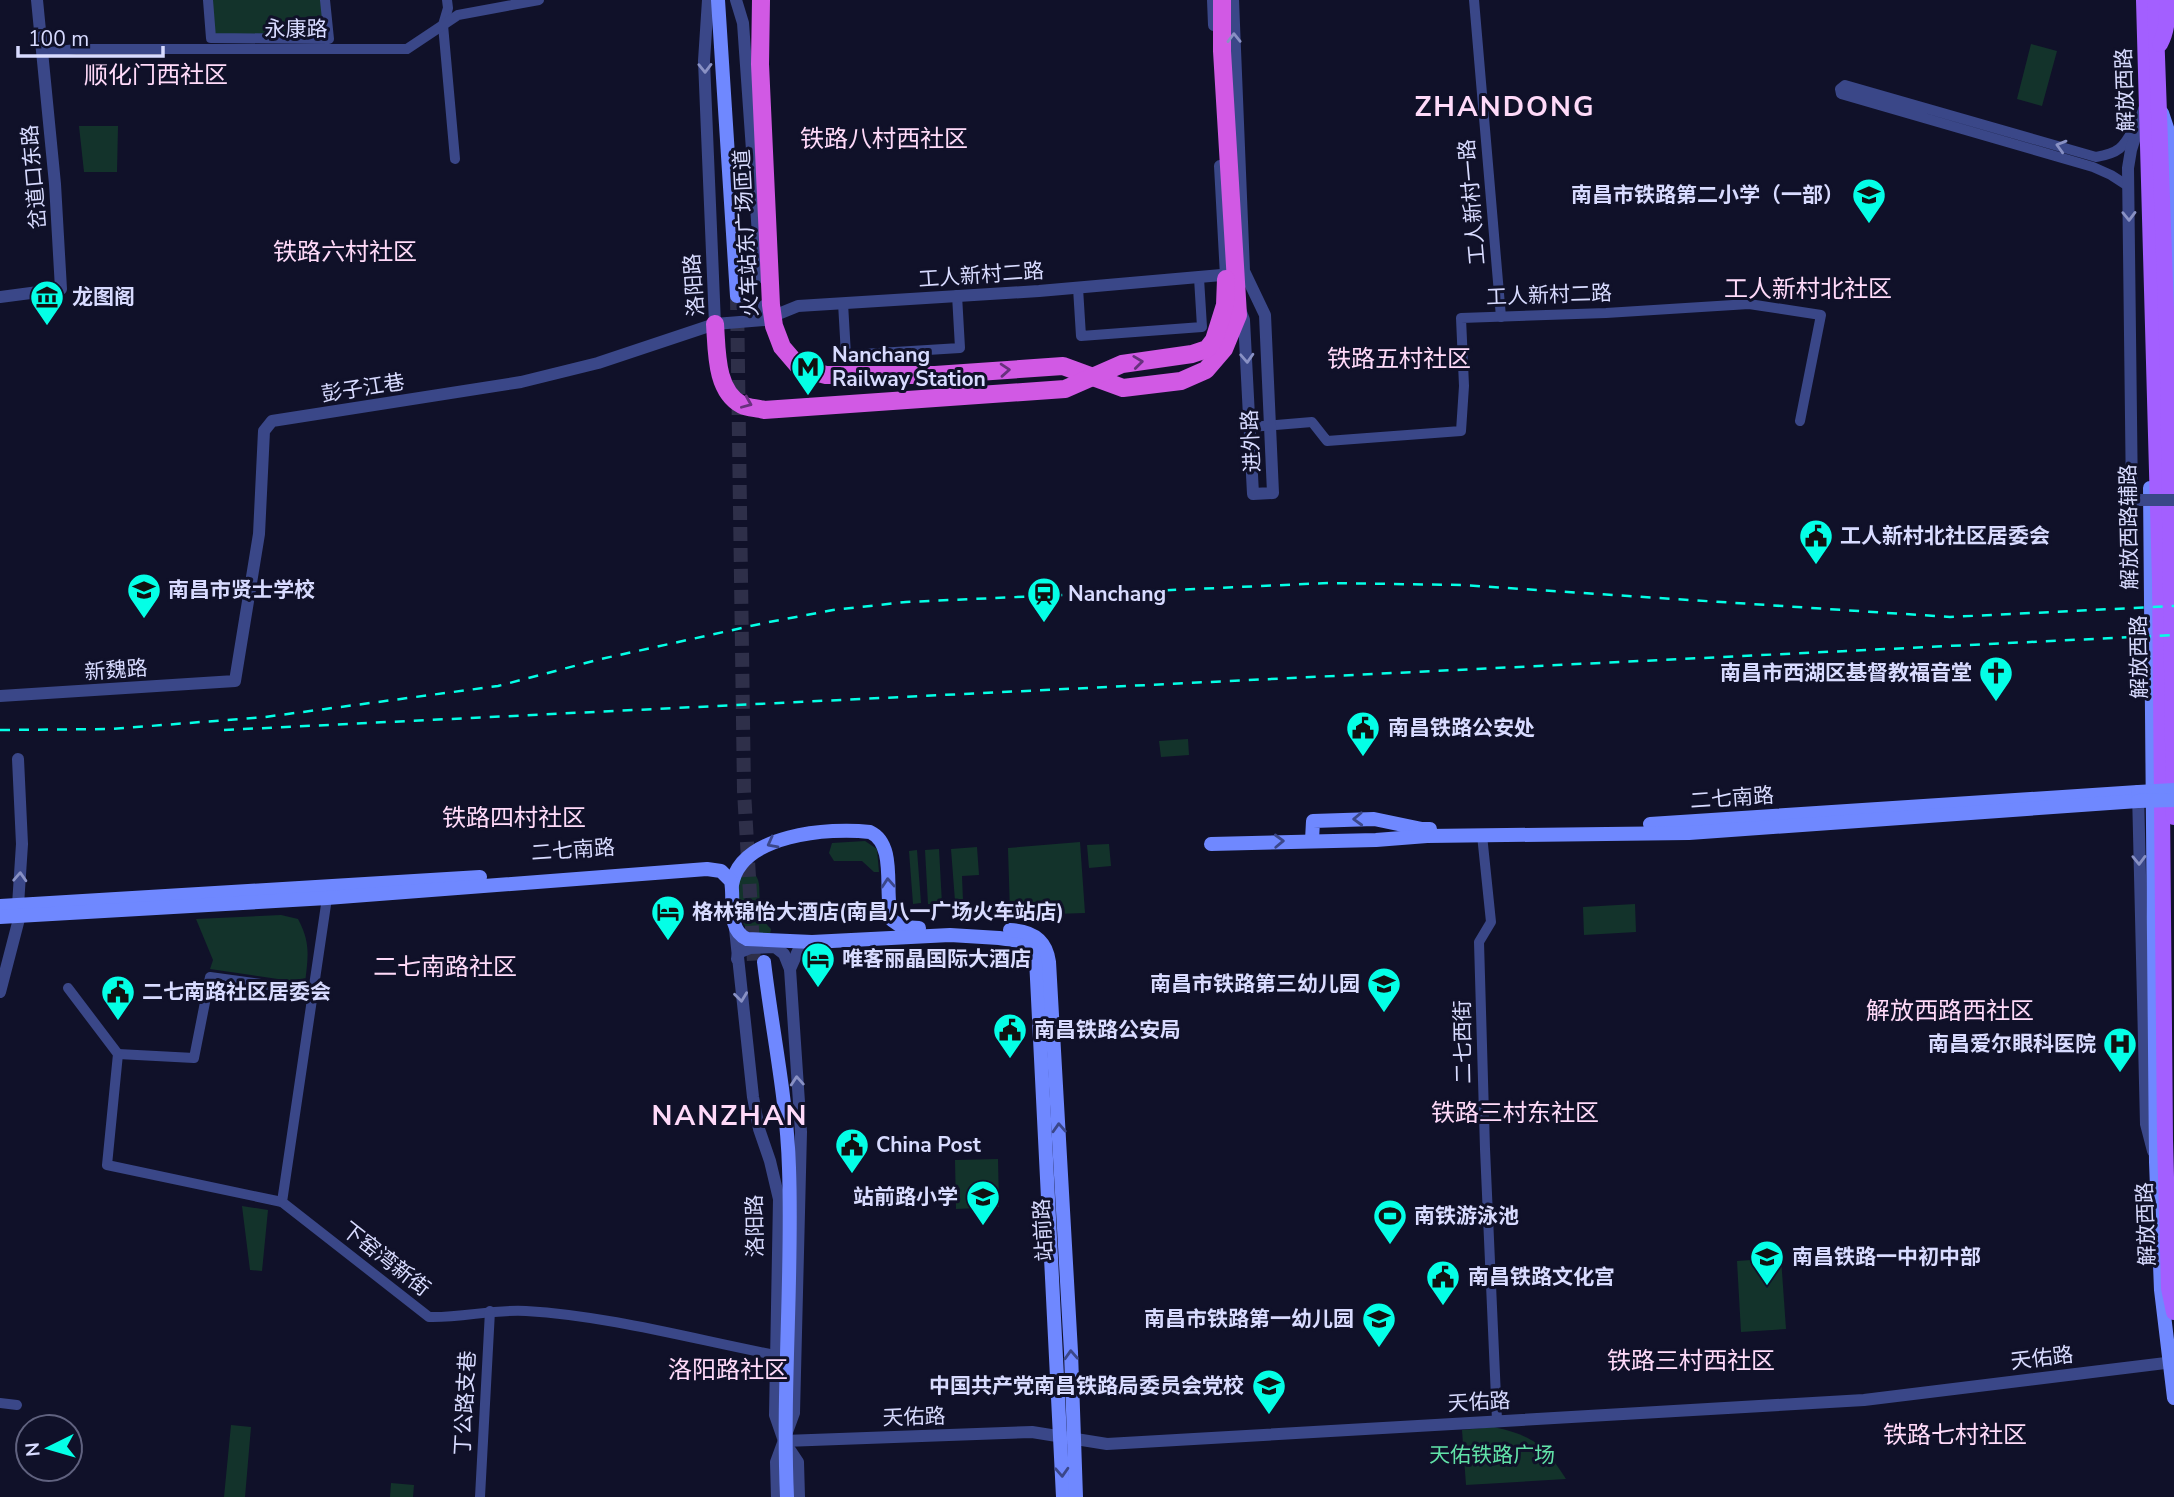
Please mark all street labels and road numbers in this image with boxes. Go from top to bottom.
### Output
street label: 永康路 [265,15,328,43]
street label: 解放西路 [2110,48,2140,132]
street label: 岔道口东路 [15,123,53,231]
street label: 工人新村一路 [1453,138,1491,266]
street label: 火车站东广场匝道 [728,148,764,318]
street label: 洛阳路 [678,253,710,317]
street label: 工人新村二路 [917,257,1045,293]
street label: 工人新村二路 [1486,279,1612,311]
street label: 彭子江巷 [319,368,407,408]
street label: 进外路 [1235,409,1267,473]
street label: 解放西路辅路 [2114,464,2144,590]
street label: 解放西路 [2124,615,2154,699]
street label: 新魏路 [84,654,148,686]
street label: 二七南路 [1689,781,1775,815]
street label: 二七南路 [530,833,616,867]
street label: 二七西街 [1448,1000,1478,1084]
street label: 解放西路 [2131,1182,2161,1266]
street label: 洛阳路 [740,1194,770,1258]
street label: 站前路 [1027,1198,1059,1262]
street label: 下窑湾新街 [336,1216,436,1302]
street label: 天佑路 [2009,1340,2075,1376]
street label: 丁公路支巷 [448,1350,482,1456]
street label: 天佑路 [1447,1386,1511,1418]
street label: 天佑路 [882,1402,946,1432]

